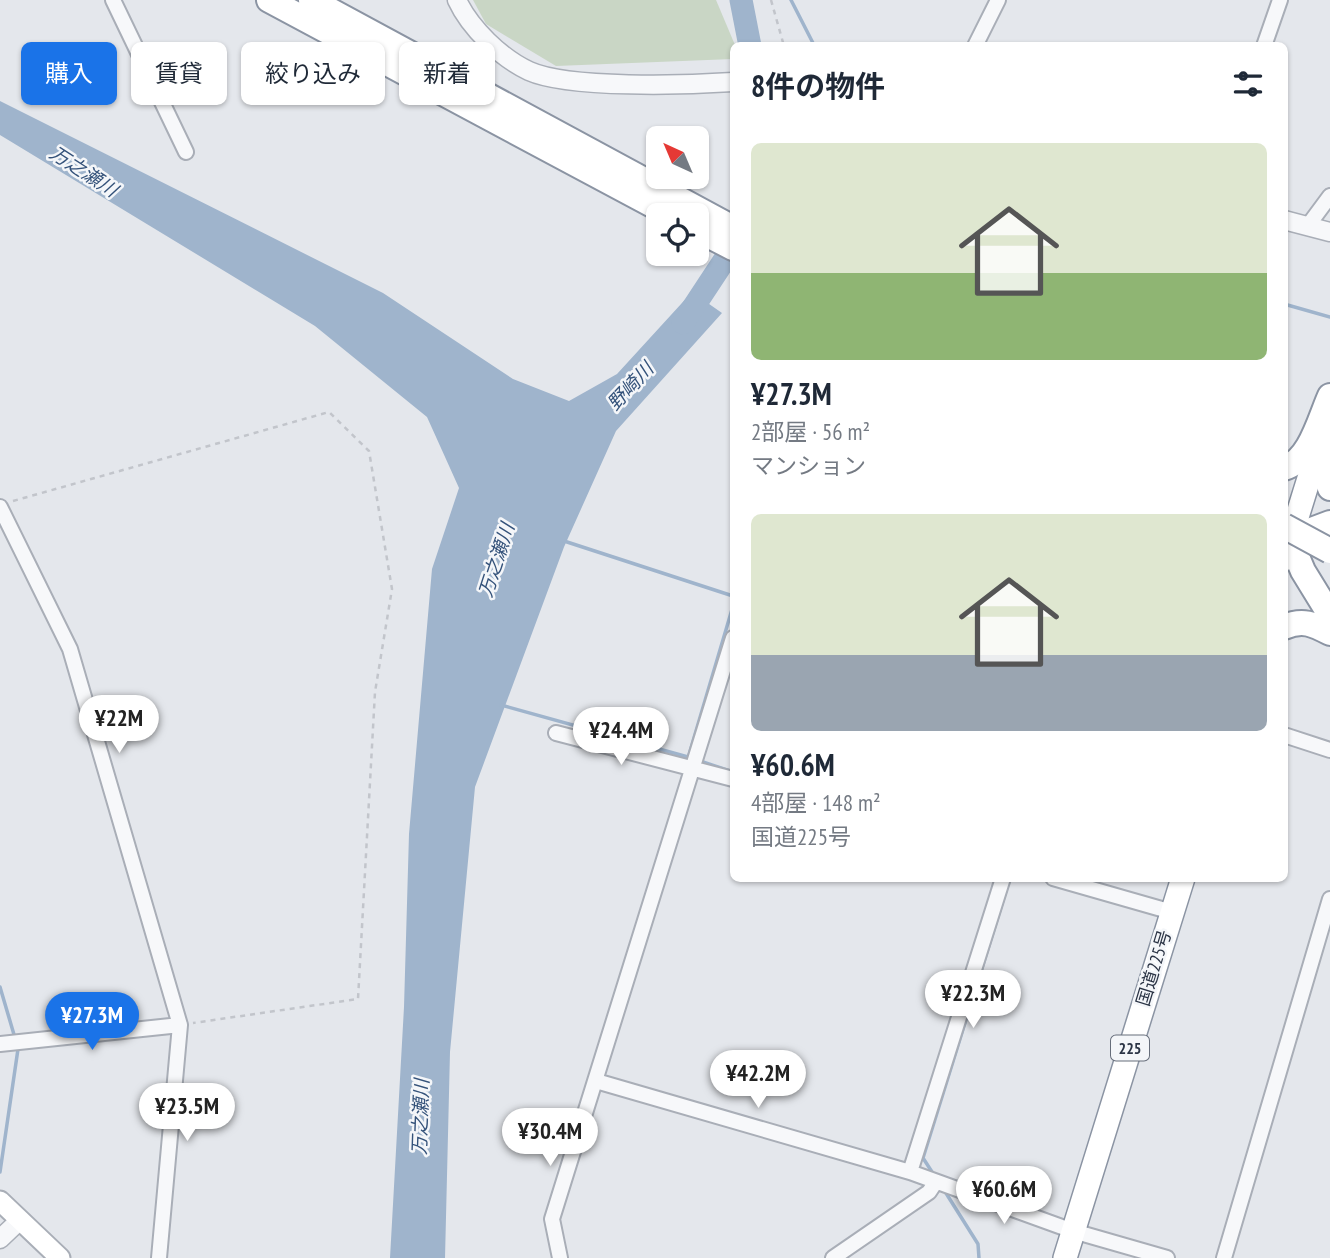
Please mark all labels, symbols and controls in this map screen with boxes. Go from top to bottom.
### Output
chip: 購入 [21,42,117,105]
chip: 賃貸 [131,42,227,105]
chip: 絞り込み [241,42,385,105]
chip: 新着 [399,42,495,105]
icon: filters [1229,65,1267,103]
text: 8件の物件 [751,66,885,105]
north arrow [646,126,709,189]
map controls [646,126,709,266]
water label: 万之瀬川 [46,140,124,203]
icon: home [946,188,1072,314]
button: locate [646,203,709,266]
water label: 野崎川 [602,356,660,415]
text: ¥27.3M [751,374,832,413]
text: 2部屋 · 56 m² [751,417,870,446]
text: マンション [751,451,866,480]
water label: 万之瀬川 [473,518,520,600]
icon: home [946,559,1072,685]
pin: ¥22M [78,696,160,755]
text: ¥22M [95,703,143,732]
pin: ¥24.4M [564,708,678,767]
text: ¥24.4M [589,715,653,744]
text: ¥60.6M [751,745,835,784]
text: 4部屋 · 148 m² [751,788,881,817]
text: 国道225号 [751,822,851,851]
street label: 国道225号 [1131,927,1176,1009]
pin: ¥22.3M [916,970,1030,1030]
text: ¥22.3M [941,978,1005,1007]
pin: ¥27.3M [35,992,149,1052]
text: ¥27.3M [61,1000,123,1029]
road number: 225 [1111,1036,1149,1060]
pin: ¥42.2M [701,1050,815,1110]
text: ¥42.2M [726,1058,790,1087]
water label: 万之瀬川 [407,1077,433,1155]
pin: ¥23.5M [130,1084,244,1143]
text: ¥23.5M [155,1091,219,1120]
pin: ¥30.4M [493,1108,607,1168]
text: ¥30.4M [518,1116,582,1145]
pin: ¥60.6M [947,1166,1061,1226]
text: ¥60.6M [972,1174,1036,1203]

